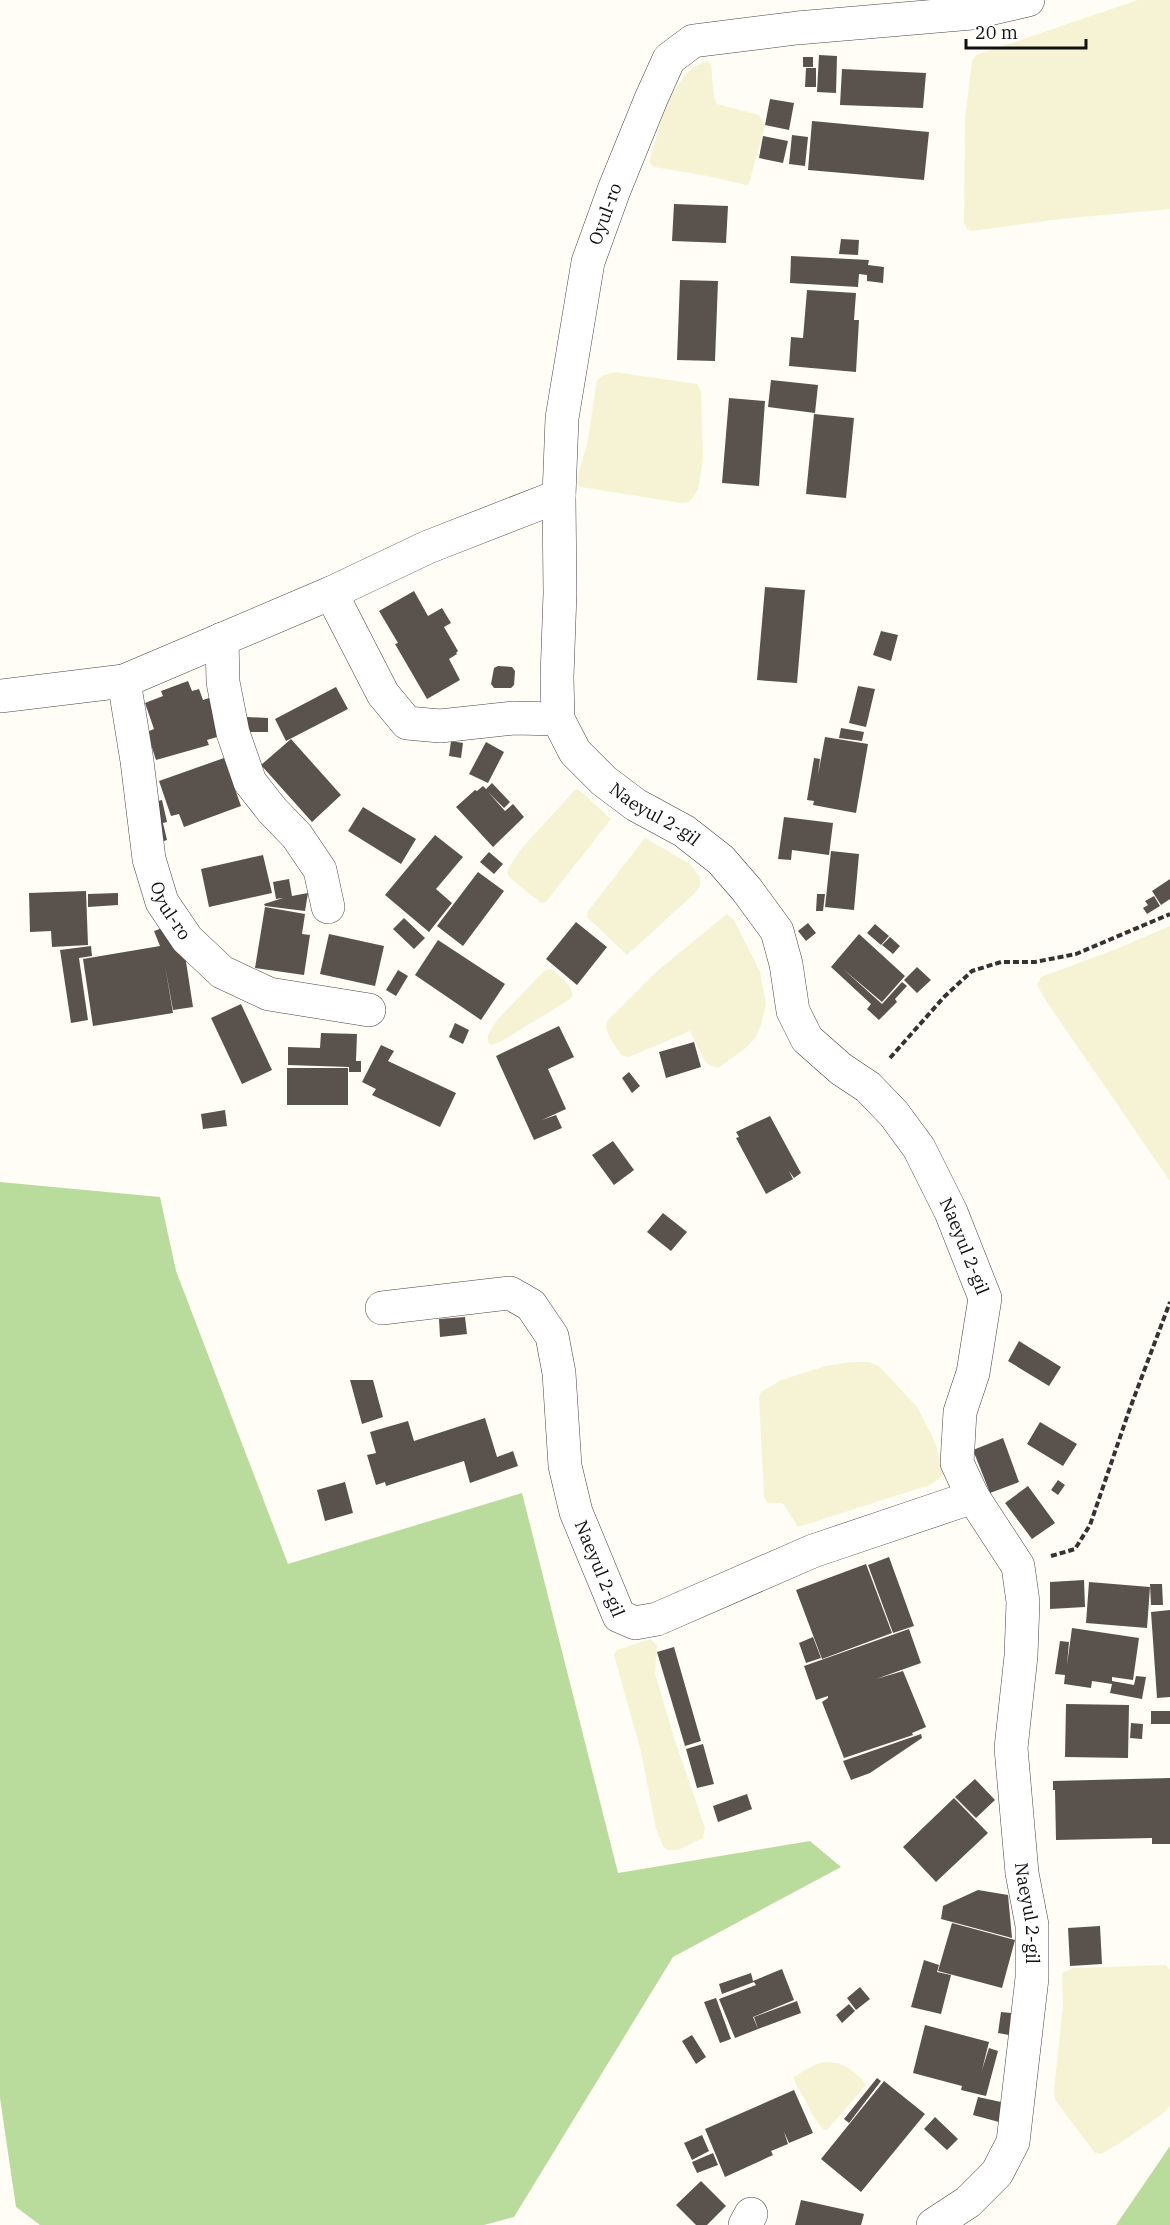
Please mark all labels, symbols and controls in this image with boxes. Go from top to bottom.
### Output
scale bar [966,12,1086,50]
text: 20 m [975,21,1018,44]
street label: Oyul-ro [583,179,627,248]
street label: Naeyul 2-gil [605,777,705,850]
street label: Oyul-ro [145,878,196,944]
street label: Naeyul 2-gil [935,1193,994,1298]
street label: Naeyul 2-gil [570,1517,630,1620]
street label: Naeyul 2-gil [1010,1861,1044,1964]

